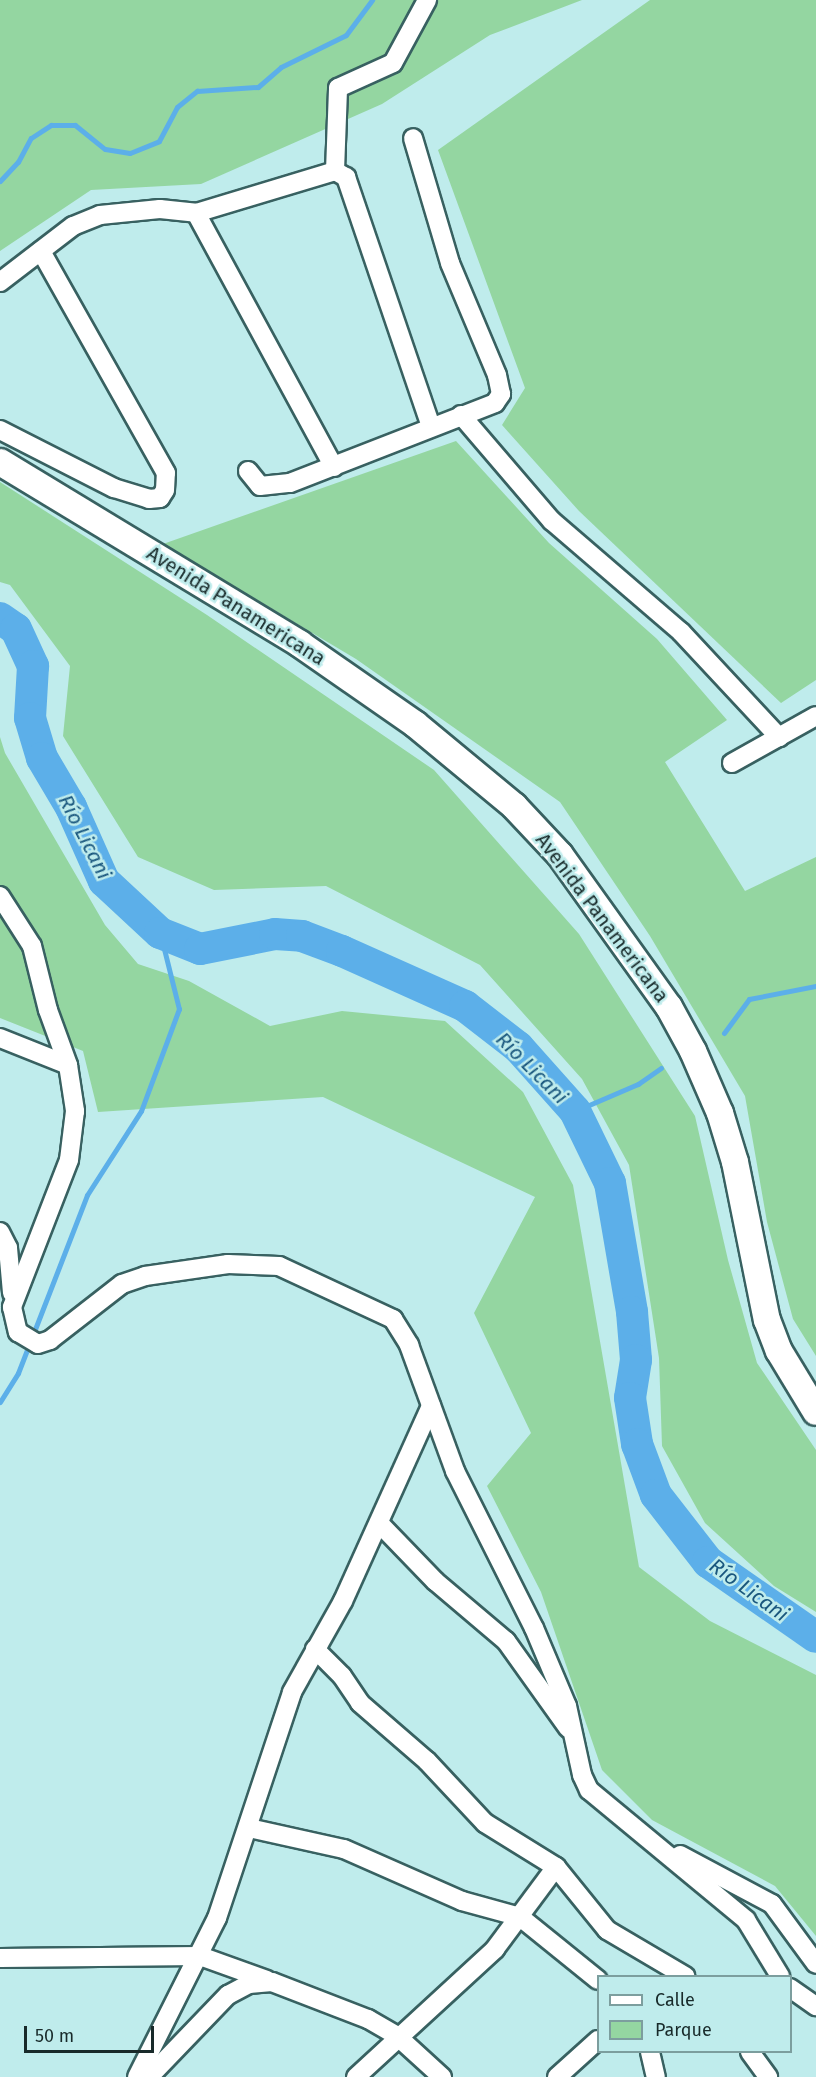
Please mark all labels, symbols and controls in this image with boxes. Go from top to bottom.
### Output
street label: Avenida Panamericana [142,541,330,671]
water label: Río Licani [53,790,117,884]
street label: Avenida Panamericana [530,829,674,1007]
water label: Río Licani [491,1027,573,1109]
water label: Río Licani [705,1553,793,1627]
legend [597,1975,792,2053]
text: Calle [655,1989,695,2011]
scale bar [27,2014,158,2052]
text: Parque [655,2019,712,2041]
text: 50 m [35,2025,74,2047]

